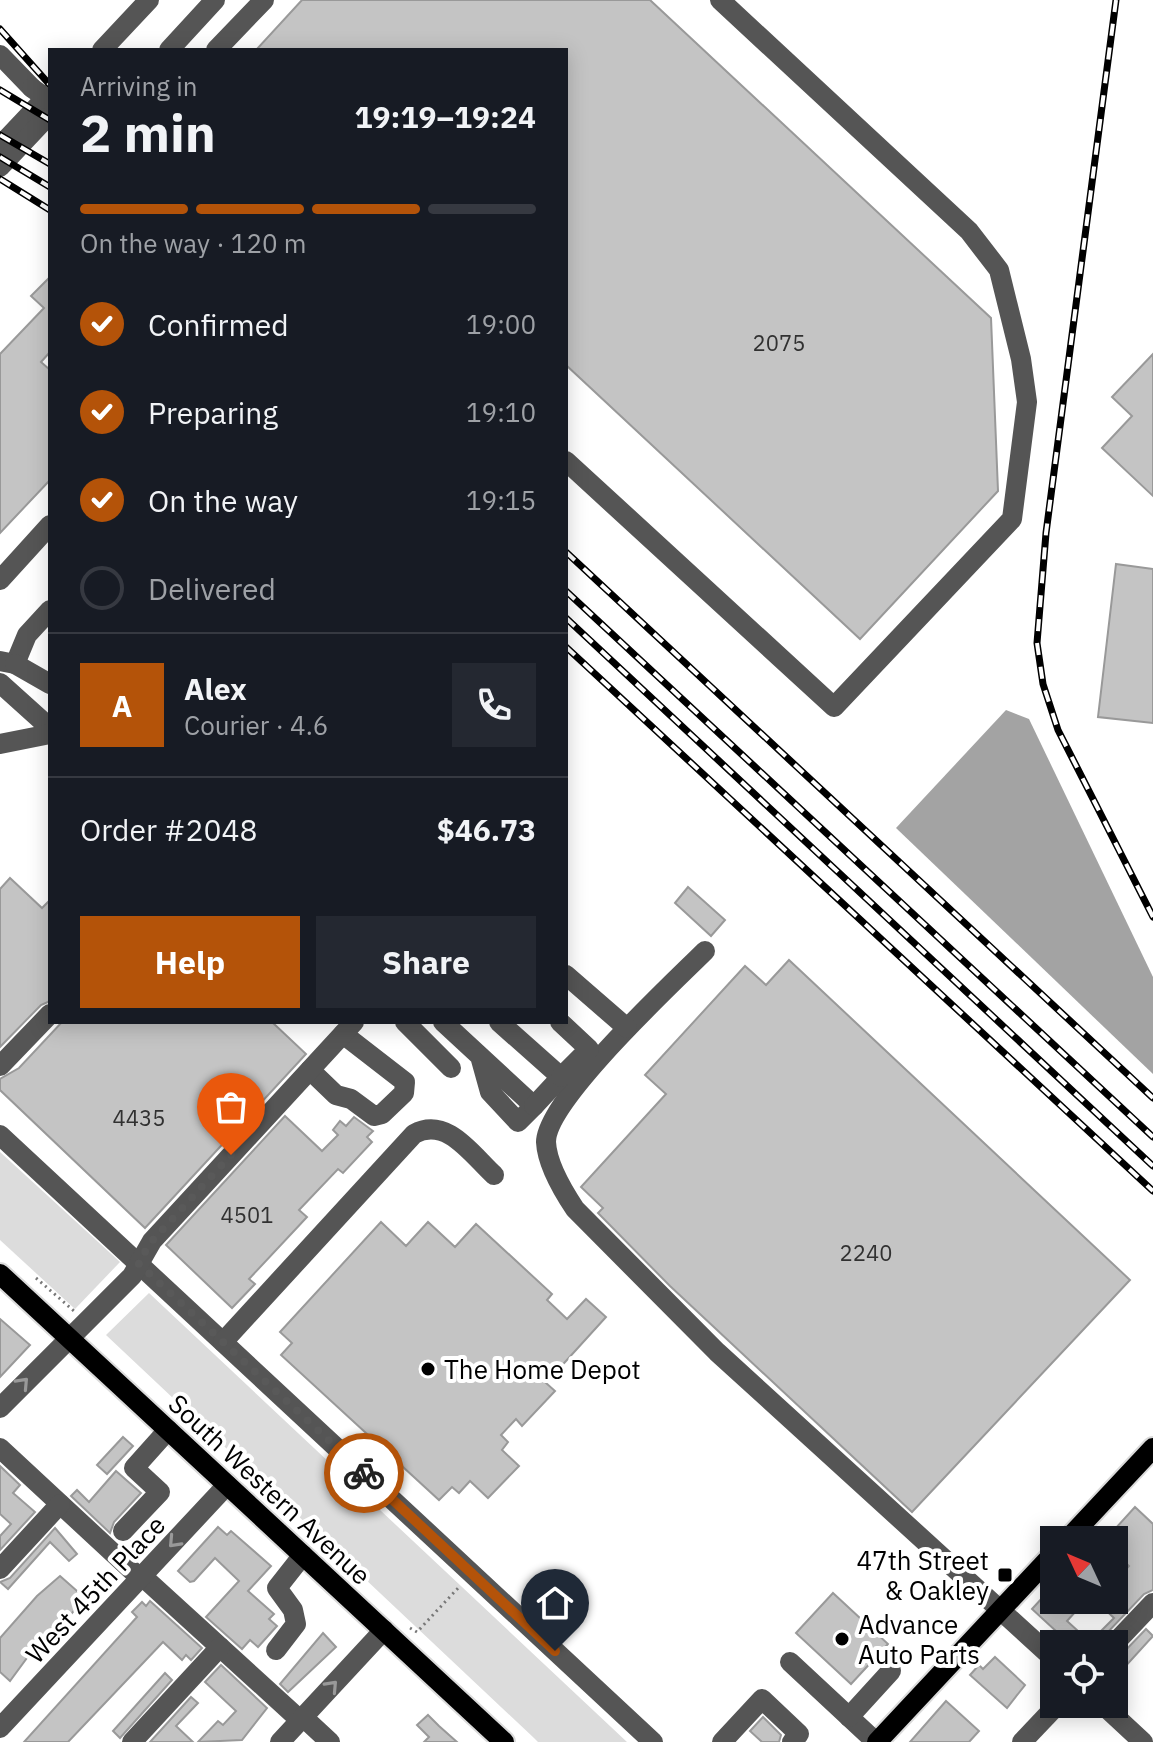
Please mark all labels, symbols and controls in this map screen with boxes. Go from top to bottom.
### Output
text: Arriving in [80,69,197,103]
text: 19:19–19:24 [355,97,536,136]
text: 2 min [80,99,216,166]
text: On the way · 120 m [80,226,306,260]
icon: check [80,302,124,346]
text: Confirmed [148,305,289,344]
text: 19:00 [466,307,536,341]
house number: 2075 [753,328,805,357]
icon: check [80,390,124,434]
text: Preparing [148,393,278,432]
text: 19:10 [466,395,536,429]
icon: check [80,478,124,522]
text: On the way [148,481,298,520]
text: 19:15 [466,483,536,517]
text: Delivered [148,569,276,608]
button: phone [452,663,536,747]
text: Alex [184,669,247,708]
text: A [112,686,132,725]
text: Courier · 4.6 [184,708,328,742]
text: Order #2048 [80,810,257,849]
text: $46.73 [437,810,536,849]
button: Help [80,916,300,1008]
button: Share [316,916,536,1008]
pin [197,1073,265,1155]
icon: bag [209,1085,253,1129]
house number: 4435 [113,1103,165,1132]
house number: 4501 [221,1200,273,1229]
house number: 2240 [840,1238,892,1267]
place label: The Home Depot [444,1352,641,1386]
marker: The Home Depot [419,1360,437,1378]
one-way arrow [13,1378,28,1392]
street label: South Western Avenue [162,1386,378,1592]
courier [324,1433,404,1513]
icon: bike [342,1451,386,1495]
street label: West 45th Place [18,1508,172,1670]
north arrow [1040,1526,1128,1614]
map controls [1040,1526,1128,1718]
one-way arrow [169,1533,183,1547]
place label: 47th Street & Oakley [856,1543,989,1607]
marker: 47th Street & Oakley [996,1566,1014,1584]
pin [521,1569,589,1651]
icon: home [533,1581,577,1625]
place label: Advance Auto Parts [858,1607,980,1671]
marker: Advance Auto Parts [833,1630,851,1648]
button: locate [1040,1630,1128,1718]
one-way arrow [322,1681,337,1695]

